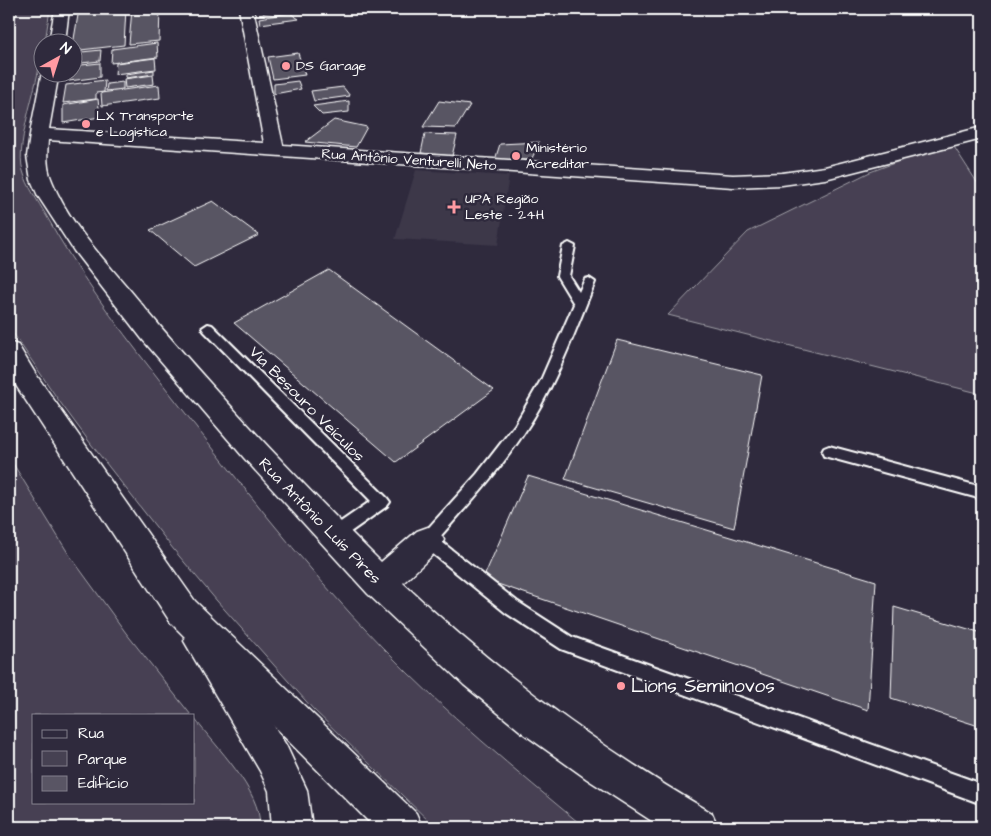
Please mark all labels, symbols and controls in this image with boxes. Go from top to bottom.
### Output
north arrow [32,32,82,82]
text: N [56,38,75,59]
place label: DS Garage [296,56,367,76]
marker: DS Garage [280,60,292,72]
place label: LX Transporte e Logística [96,106,194,142]
marker: LX Transporte e Logística [80,118,92,130]
place label: Ministério Acreditar [526,138,589,174]
street label: Rua Antônio Venturelli Neto [321,144,497,176]
marker: Ministério Acreditar [510,150,522,162]
place label: UPA Região Leste - 24H [465,189,545,225]
marker: UPA Região Leste - 24H [447,200,461,214]
street label: Via Besouro Veículos [244,341,370,467]
street label: Rua Antônio Luís Pires [254,453,386,589]
place label: Lions Seminovos [631,673,775,700]
marker: Lions Seminovos [615,680,627,692]
legend [32,714,195,804]
text: Rua [78,723,104,744]
text: Parque [78,749,127,770]
text: Edifício [78,773,129,794]

